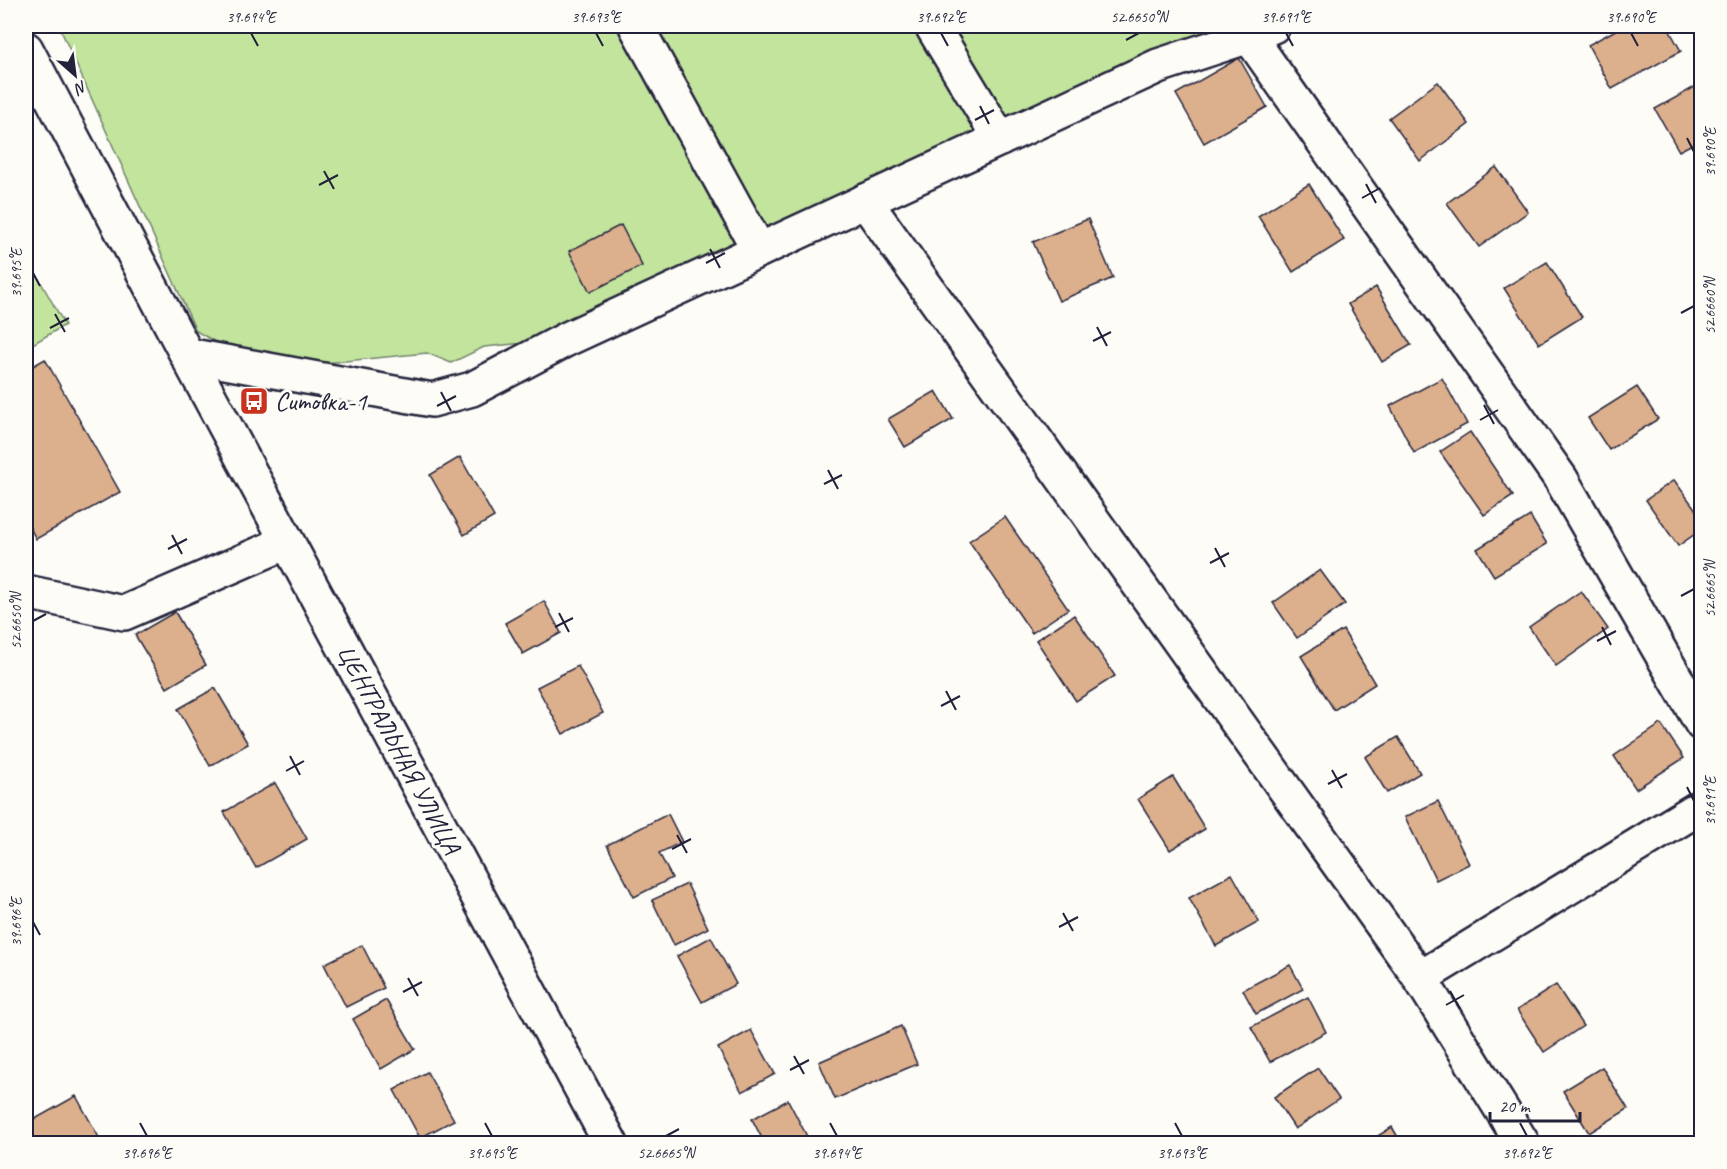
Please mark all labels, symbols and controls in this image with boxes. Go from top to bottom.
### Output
text: 39.694°E [227,8,278,27]
text: 39.693°E [572,8,623,27]
text: 39.692°E [917,8,968,27]
text: 52.6650°N [1111,8,1170,27]
text: 39.691°E [1262,8,1313,27]
text: 39.690°E [1607,8,1658,27]
north arrow [45,45,105,105]
text: N [70,76,91,100]
text: 39.690°E [1701,125,1720,176]
text: 39.695°E [7,246,26,297]
text: 52.6660°N [1701,275,1720,334]
bus stop icon: Ситовка-1 [238,385,270,417]
place label: Ситовка-1 [275,385,368,418]
text: 52.6665°N [1701,558,1720,617]
text: 52.6650°N [7,590,26,649]
street label: ЦЕНТРАЛЬНАЯ УЛИЦА [330,638,469,861]
text: 39.691°E [1701,774,1720,825]
text: 39.696°E [7,895,26,946]
scale bar [1490,1085,1580,1123]
text: 20 m [1499,1095,1532,1117]
text: 39.696°E [123,1144,174,1163]
text: 39.695°E [468,1144,519,1163]
text: 52.6665°N [638,1144,697,1163]
text: 39.694°E [813,1144,864,1163]
text: 39.693°E [1158,1144,1209,1163]
text: 39.692°E [1503,1144,1554,1163]

